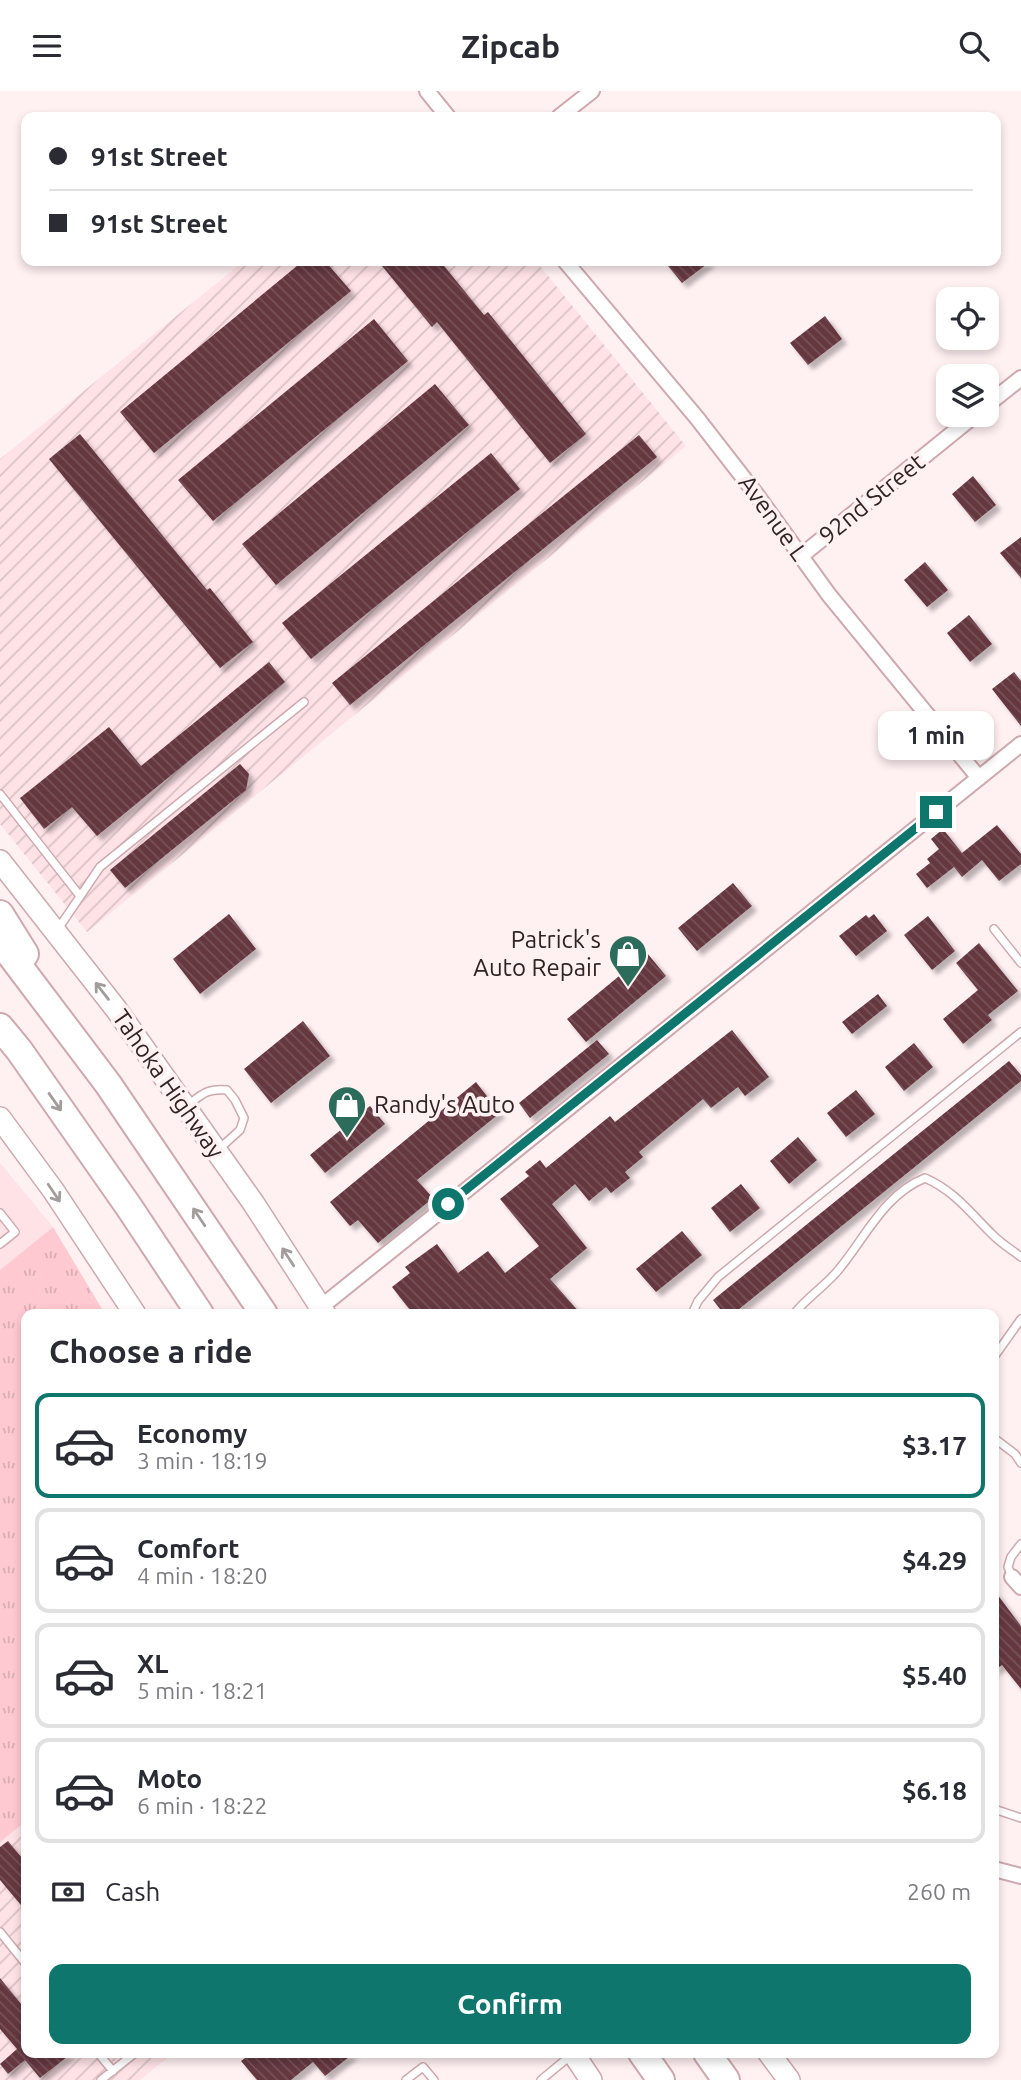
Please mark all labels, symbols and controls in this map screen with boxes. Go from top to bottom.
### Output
icon: menu [28,27,66,65]
icon: search [955,27,993,65]
text: Zipcab [461,28,560,64]
text: 91st Street [91,142,228,171]
text: 91st Street [91,209,228,238]
map controls [936,287,999,427]
button: locate [936,287,999,350]
button: layers [936,364,999,427]
street label: 92nd Street [814,448,930,549]
street label: Avenue L [734,470,813,566]
callout: 1 min [878,711,994,759]
text: 1 min [907,723,965,748]
route end [920,796,952,828]
place label: Patrick's Auto Repair [473,926,601,981]
shop icon: Patrick's Auto Repair [607,933,649,988]
one-way arrow [94,982,109,1000]
street label: Tahoka Highway [107,1004,230,1163]
shop icon: Randy's Auto [326,1084,368,1139]
place label: Randy's Auto [374,1091,515,1118]
one-way arrow [48,1092,62,1111]
one-way arrow [47,1183,61,1202]
route start [432,1188,464,1220]
one-way arrow [192,1208,206,1227]
one-way arrow [281,1248,296,1267]
text: Choose a ride [49,1333,252,1369]
icon: car [53,1414,116,1477]
text: Economy [137,1419,247,1448]
text: $3.17 [902,1431,967,1460]
text: 3 min · 18:19 [137,1448,268,1473]
icon: car [53,1529,116,1592]
text: Comfort [137,1534,240,1563]
text: $4.29 [902,1546,967,1575]
text: 4 min · 18:20 [137,1563,268,1588]
icon: car [53,1644,116,1707]
text: XL [137,1649,168,1678]
text: $5.40 [902,1661,967,1690]
text: 5 min · 18:21 [137,1678,268,1703]
icon: car [53,1759,116,1822]
text: Moto [137,1764,202,1793]
text: $6.18 [902,1776,967,1805]
text: 6 min · 18:22 [137,1793,268,1818]
icon: cash [49,1873,87,1911]
text: Cash [105,1877,160,1906]
text: 260 m [907,1879,971,1904]
button: Confirm [49,1964,971,2044]

